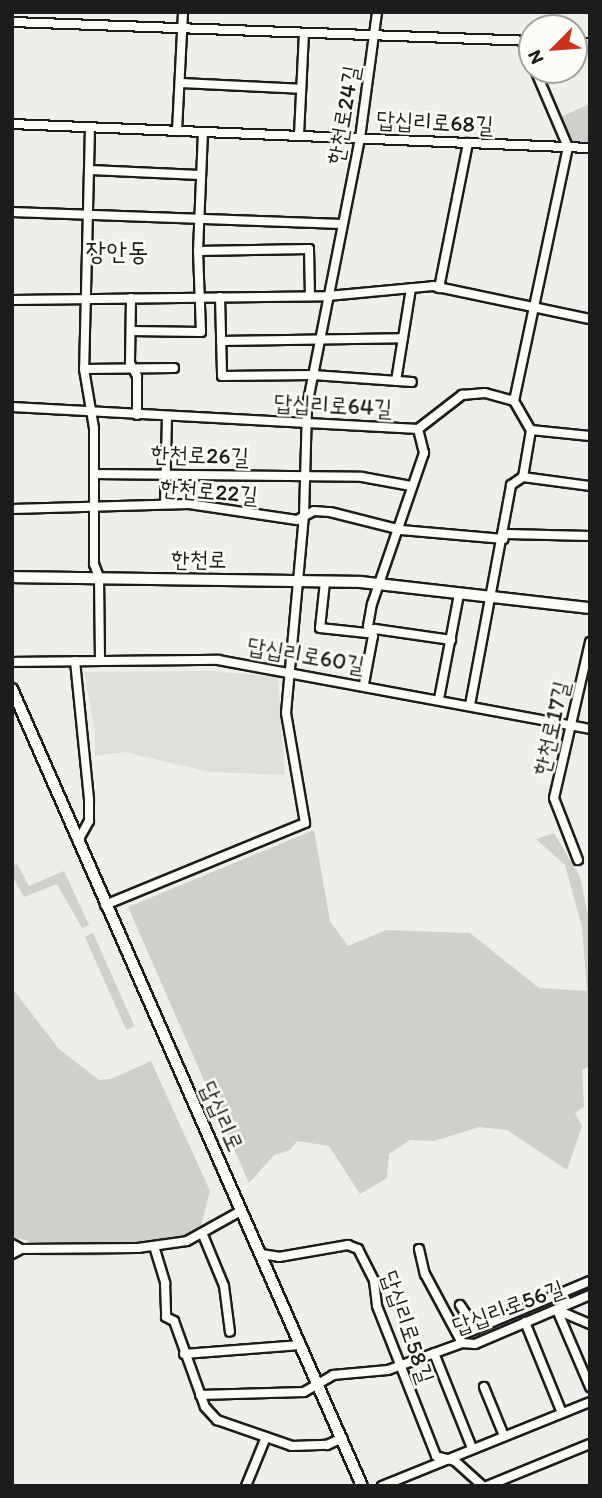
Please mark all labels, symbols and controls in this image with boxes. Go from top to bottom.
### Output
north arrow [518,14,588,84]
text: N [522,47,548,68]
street label: 한천로24길 [321,63,365,167]
street label: 답십리로68길 [376,105,494,139]
district label: 장안동 [86,236,148,268]
street label: 답십리로64길 [273,388,393,422]
street label: 한천로26길 [150,439,250,471]
street label: 한천로22길 [159,473,259,509]
street label: 한천로 [171,545,227,573]
street label: 답십리로60길 [245,631,367,679]
street label: 한천로17길 [527,678,575,778]
street label: 답십리로 [194,1077,250,1155]
street label: 답십리로58길 [376,1267,440,1387]
street label: 답십리로56길 [448,1274,568,1340]

